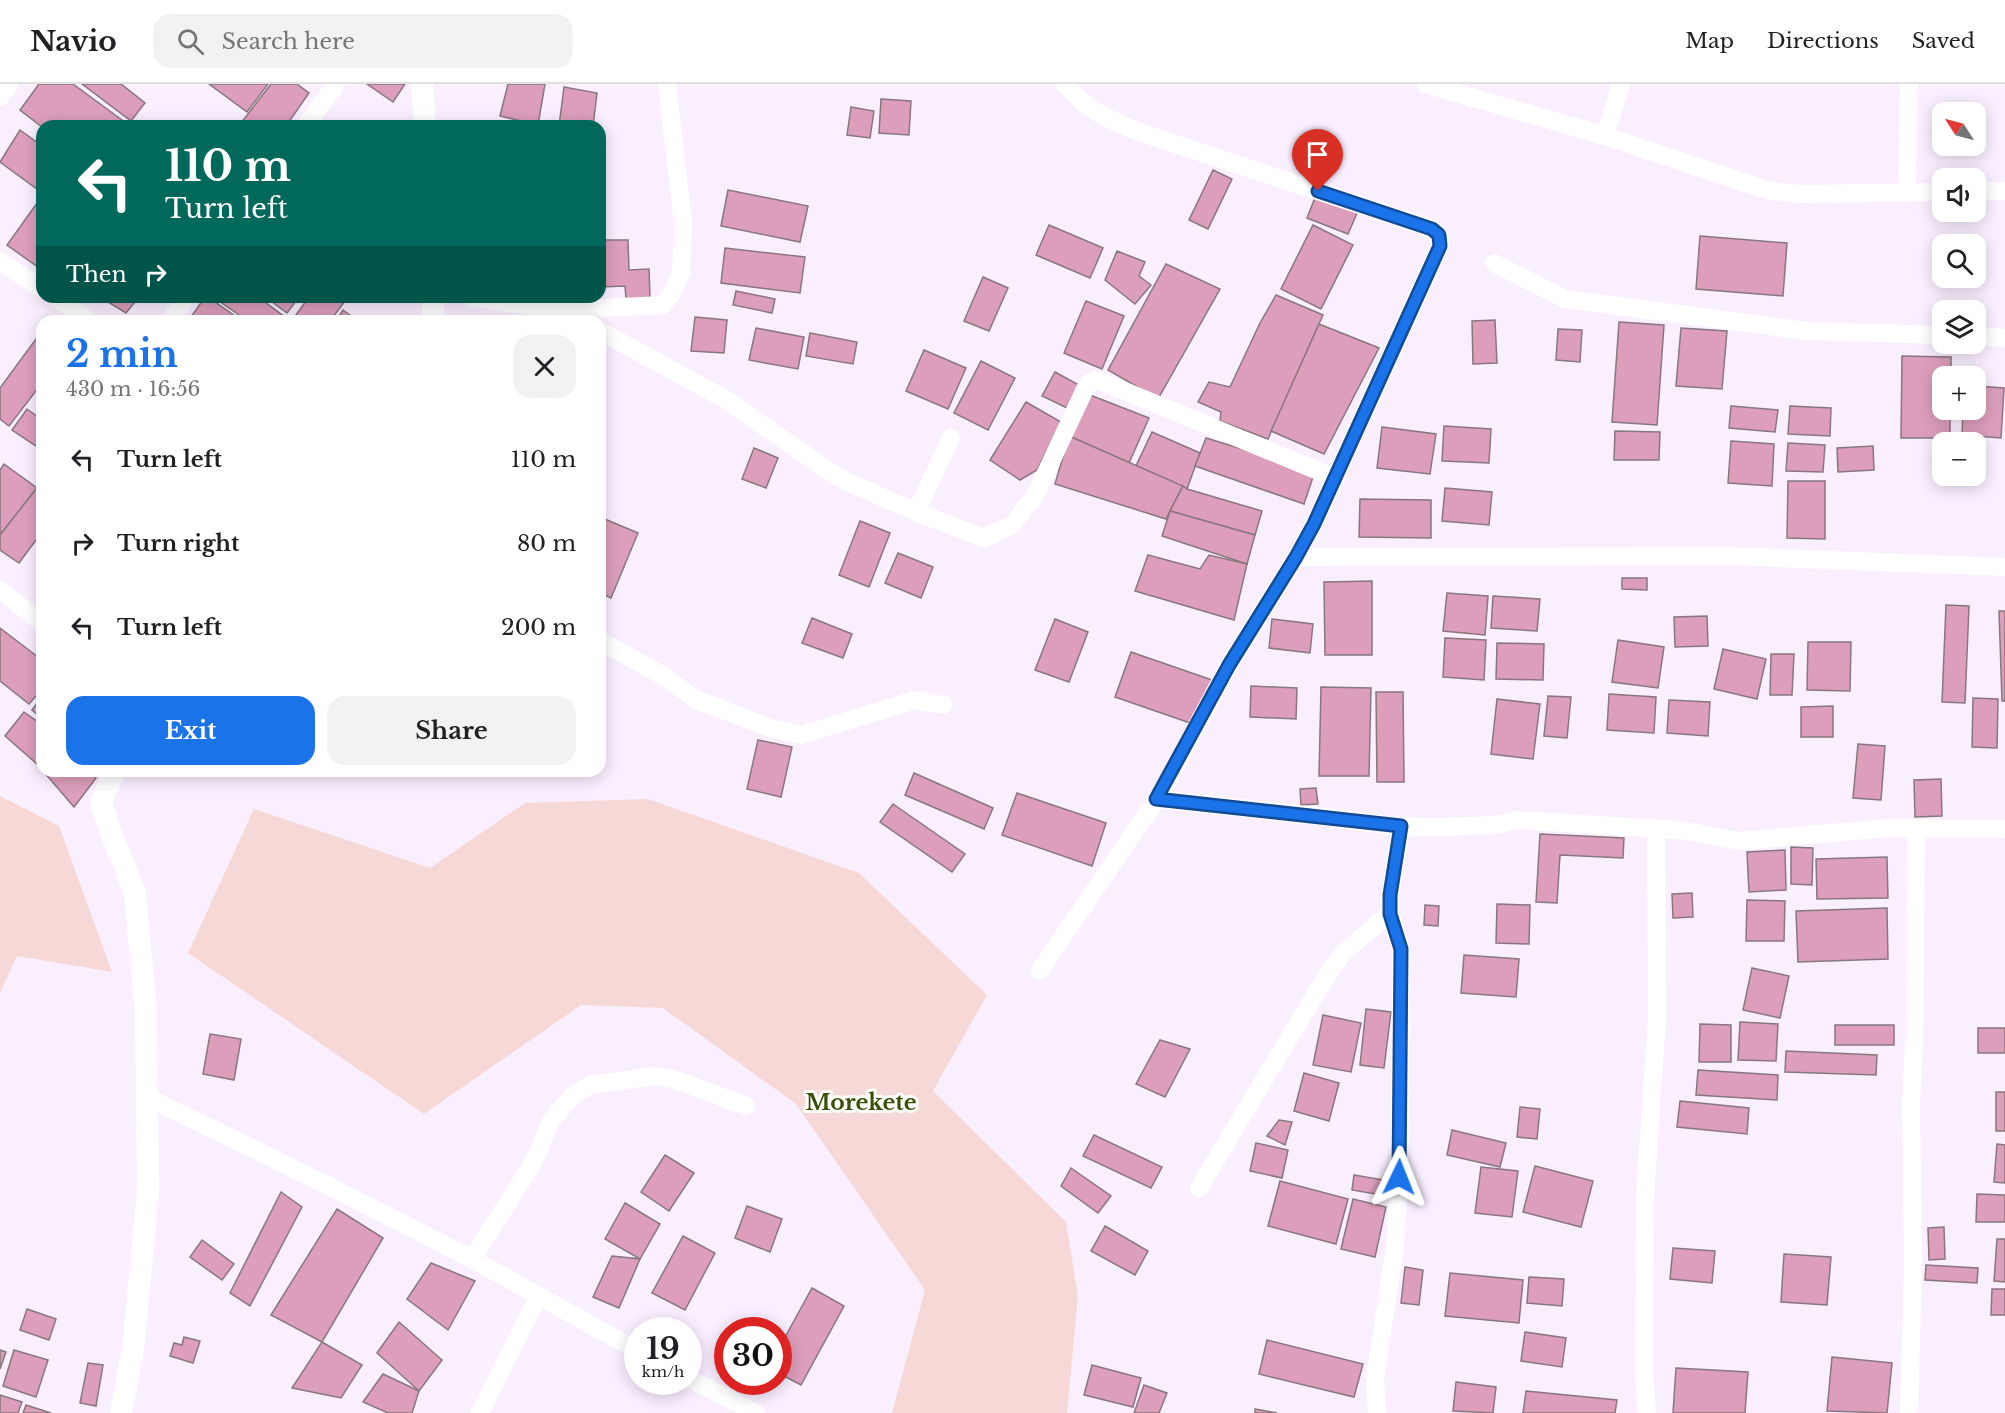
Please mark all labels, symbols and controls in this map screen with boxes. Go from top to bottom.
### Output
search box [153,14,573,68]
text: Navio [30,24,117,59]
icon: search [174,25,207,58]
text: Search here [222,28,355,55]
text: Map [1685,28,1734,54]
text: Directions [1767,28,1879,54]
text: Saved [1912,28,1975,54]
north arrow [1932,102,1986,156]
map controls [1932,102,1986,486]
pin [1292,129,1343,191]
icon: arrive [1301,138,1334,171]
text: 110 m [165,140,291,192]
icon: left [66,144,144,222]
button: sound [1932,168,1986,222]
text: Turn left [165,192,288,225]
button: search [1932,234,1986,288]
icon: right [139,258,172,291]
text: Then [66,261,127,288]
button: layers [1932,300,1986,354]
text: 2 min [66,332,178,377]
button: close [513,335,576,398]
button: + [1932,366,1986,420]
text: 430 m · 16:56 [66,377,200,401]
button: − [1932,432,1986,486]
icon: left [66,443,99,476]
text: Turn left [117,446,222,473]
text: 110 m [511,446,576,473]
icon: right [66,527,99,560]
text: Turn right [117,530,239,557]
text: 80 m [517,530,576,557]
icon: left [66,611,99,644]
text: Turn left [117,614,222,641]
text: 200 m [501,614,576,641]
button: Exit [66,696,315,765]
button: Share [327,696,576,765]
district label: Morekete [805,1089,917,1116]
position arrow [1367,1145,1431,1209]
speed limit sign: 30 [714,1317,792,1395]
text: 19 [646,1330,680,1367]
text: km/h [642,1362,684,1381]

